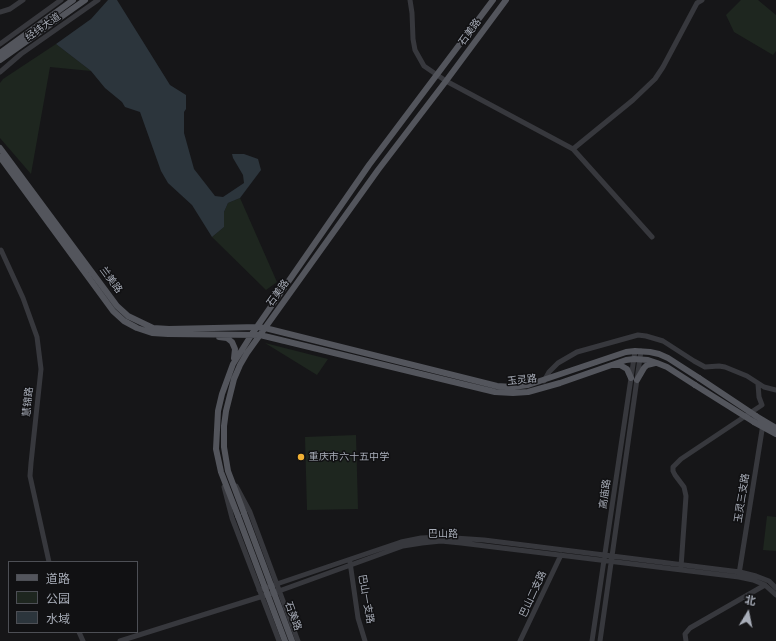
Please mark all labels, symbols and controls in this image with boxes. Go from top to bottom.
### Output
street label: 经纬大道 [23,11,63,43]
street label: 石美路 [456,16,484,48]
street label: 兰美路 [97,264,125,296]
street label: 石美路 [264,277,292,309]
street label: 玉灵路 [506,372,538,388]
street label: 慧锦路 [20,386,36,418]
place label: 重庆市六十五中学 [309,451,389,463]
marker: 重庆市六十五中学 [296,452,306,462]
street label: 玉灵三支路 [732,472,752,524]
street label: 高庙路 [597,478,613,510]
street label: 巴山路 [428,528,458,540]
legend [8,561,138,633]
street label: 巴山二支路 [517,569,549,619]
text: 道路 [46,572,70,586]
street label: 巴山一支路 [356,573,376,625]
text: 公园 [46,592,70,606]
north arrow [728,593,768,633]
text: 北 [744,593,757,608]
street label: 石美路 [282,600,304,632]
text: 水域 [46,612,70,626]

